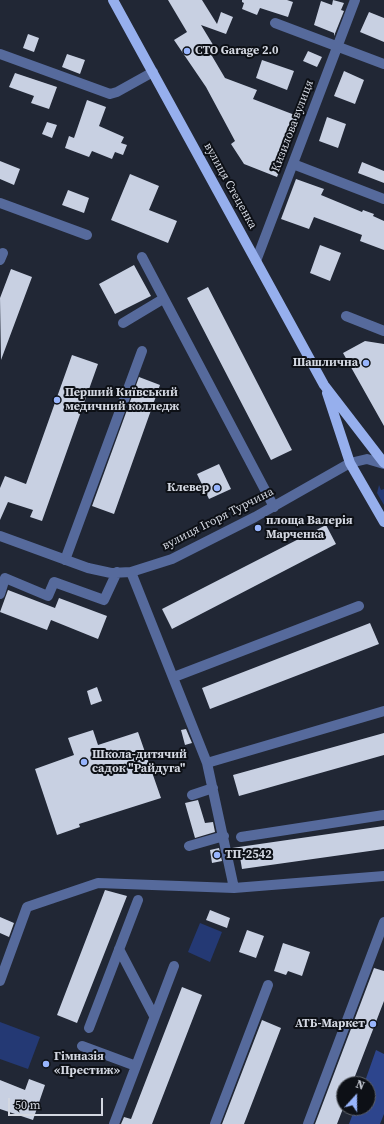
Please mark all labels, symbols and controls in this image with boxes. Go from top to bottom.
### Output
place label: СТО Garage 2.0 [195,44,279,58]
marker: СТО Garage 2.0 [182,46,192,56]
street label: Кизилова вулиця [269,78,317,174]
street label: вулиця Стеценка [200,140,260,232]
place label: Шашлична [293,356,358,370]
marker: Шашлична [361,358,371,368]
place label: Перший Київський медичний колледж [65,386,179,414]
marker: Перший Київський медичний колледж [52,395,62,405]
place label: Клевер [167,481,209,495]
marker: Клевер [212,483,222,493]
street label: вулиця Ігоря Турчина [160,485,276,553]
place label: площа Валерія Марченка [266,514,353,542]
marker: площа Валерія Марченка [253,523,263,533]
place label: Школа-дитячий садок "Райдуга" [92,748,187,776]
marker: Школа-дитячий садок "Райдуга" [79,757,89,767]
place label: ТП-2542 [225,848,272,862]
marker: ТП-2542 [212,850,222,860]
place label: АТБ-Маркет [295,1017,365,1031]
marker: АТБ-Маркет [368,1019,378,1029]
place label: Гімназія «Престиж» [54,1050,120,1078]
marker: Гімназія «Престиж» [41,1059,51,1069]
north arrow [336,1076,376,1116]
text: N [354,1077,367,1094]
scale bar [10,1090,105,1116]
text: 50 m [15,1097,41,1113]

